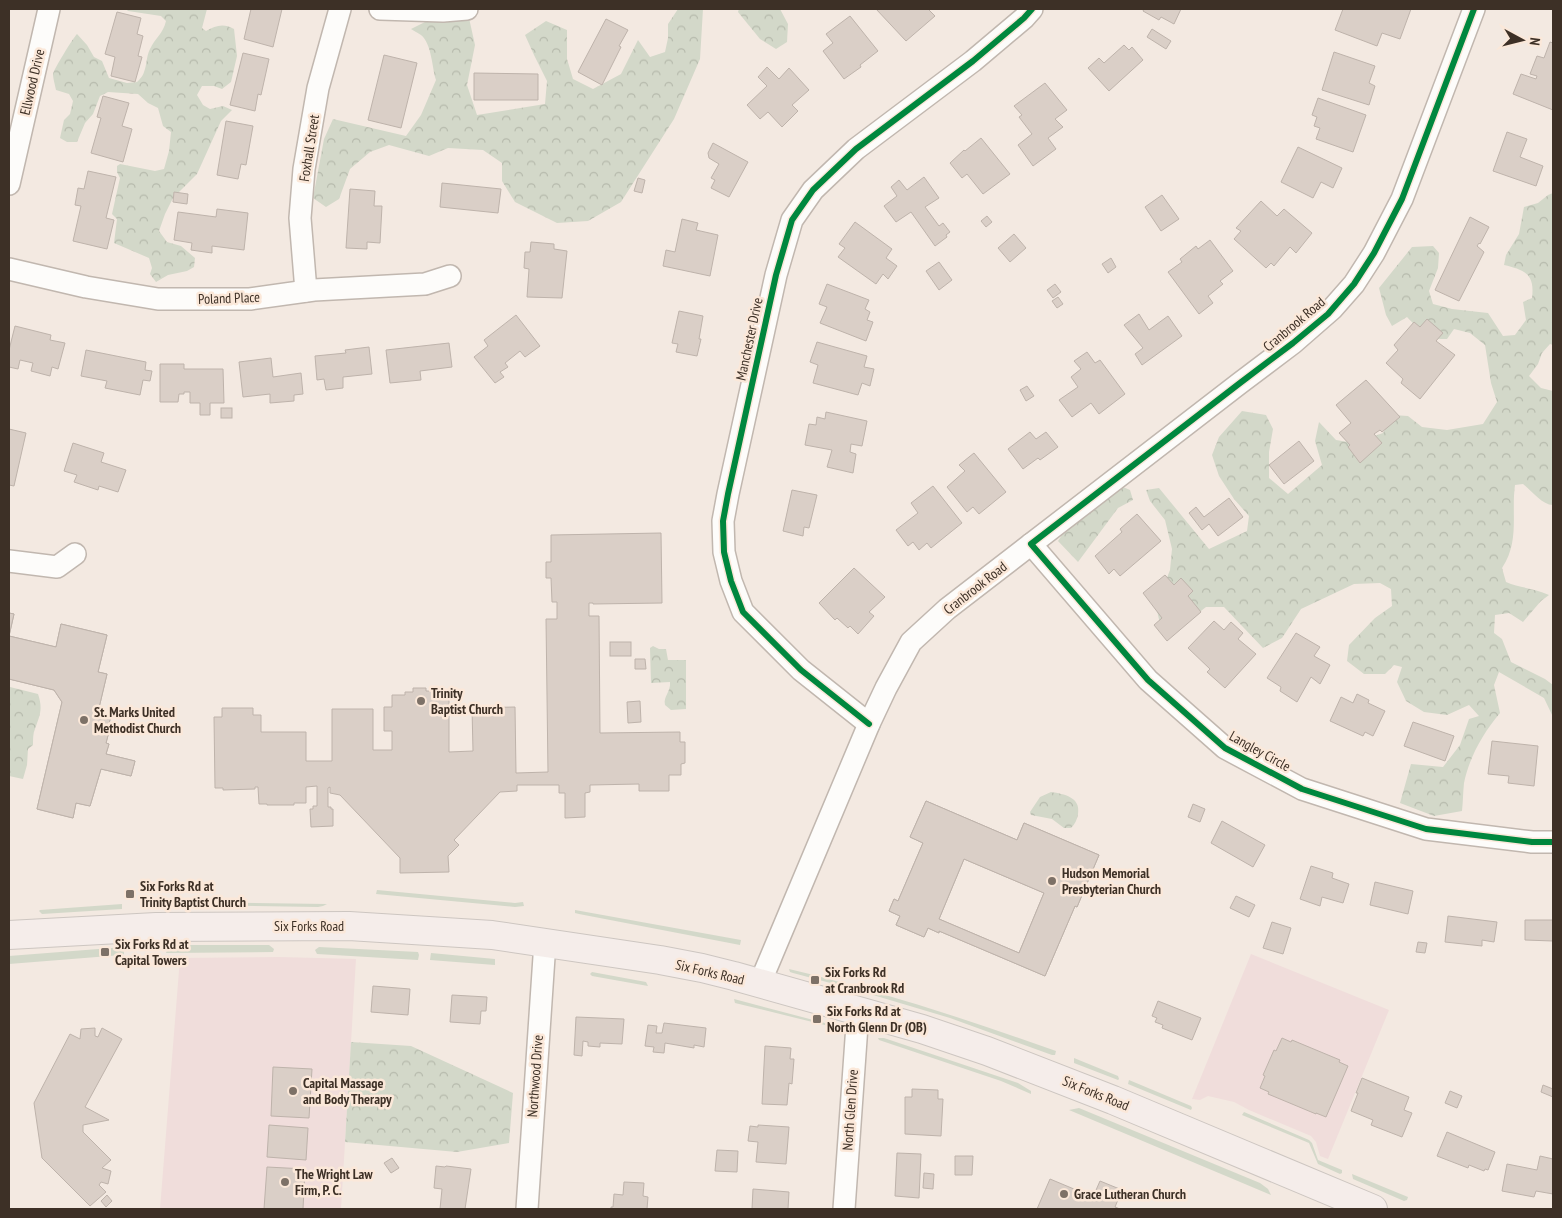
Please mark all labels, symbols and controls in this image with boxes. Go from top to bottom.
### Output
north arrow [1497,15,1547,65]
text: N [1526,37,1544,46]
street label: Ellwood Drive [16,47,48,117]
street label: Foxhall Street [295,113,323,183]
street label: Poland Place [198,288,260,308]
street label: Cranbrook Road [1259,293,1329,355]
street label: Manchester Drive [731,296,767,382]
street label: Cranbrook Road [940,558,1010,618]
place label: Trinity Baptist Church [431,684,503,718]
marker: Trinity Baptist Church [415,695,427,707]
place label: St. Marks United Methodist Church [94,703,181,737]
marker: St. Marks United Methodist Church [78,714,90,726]
street label: Langley Circle [1226,727,1294,775]
place label: Hudson Memorial Presbyterian Church [1062,864,1161,898]
marker: Hudson Memorial Presbyterian Church [1046,875,1058,887]
place label: Six Forks Rd at Trinity Baptist Church [140,877,246,911]
marker: Six Forks Rd at Trinity Baptist Church [124,888,136,900]
street label: Six Forks Road [274,917,344,935]
place label: Six Forks Rd at Capital Towers [115,935,189,969]
marker: Six Forks Rd at Capital Towers [99,946,111,958]
street label: Six Forks Road [674,955,746,989]
place label: Six Forks Rd at Cranbrook Rd [825,963,904,997]
marker: Six Forks Rd at Cranbrook Rd [809,974,821,986]
place label: Six Forks Rd at North Glenn Dr (OB) [827,1002,927,1036]
marker: Six Forks Rd at North Glenn Dr (OB) [811,1013,823,1025]
street label: Northwood Drive [523,1034,547,1118]
street label: North Glen Drive [838,1069,862,1151]
street label: Six Forks Road [1060,1072,1132,1114]
place label: Capital Massage and Body Therapy [303,1074,392,1108]
marker: Capital Massage and Body Therapy [287,1085,299,1097]
place label: The Wright Law Firm, P. C. [295,1165,373,1199]
marker: The Wright Law Firm, P. C. [279,1176,291,1188]
place label: Grace Lutheran Church [1074,1185,1186,1203]
marker: Grace Lutheran Church [1058,1188,1070,1200]

